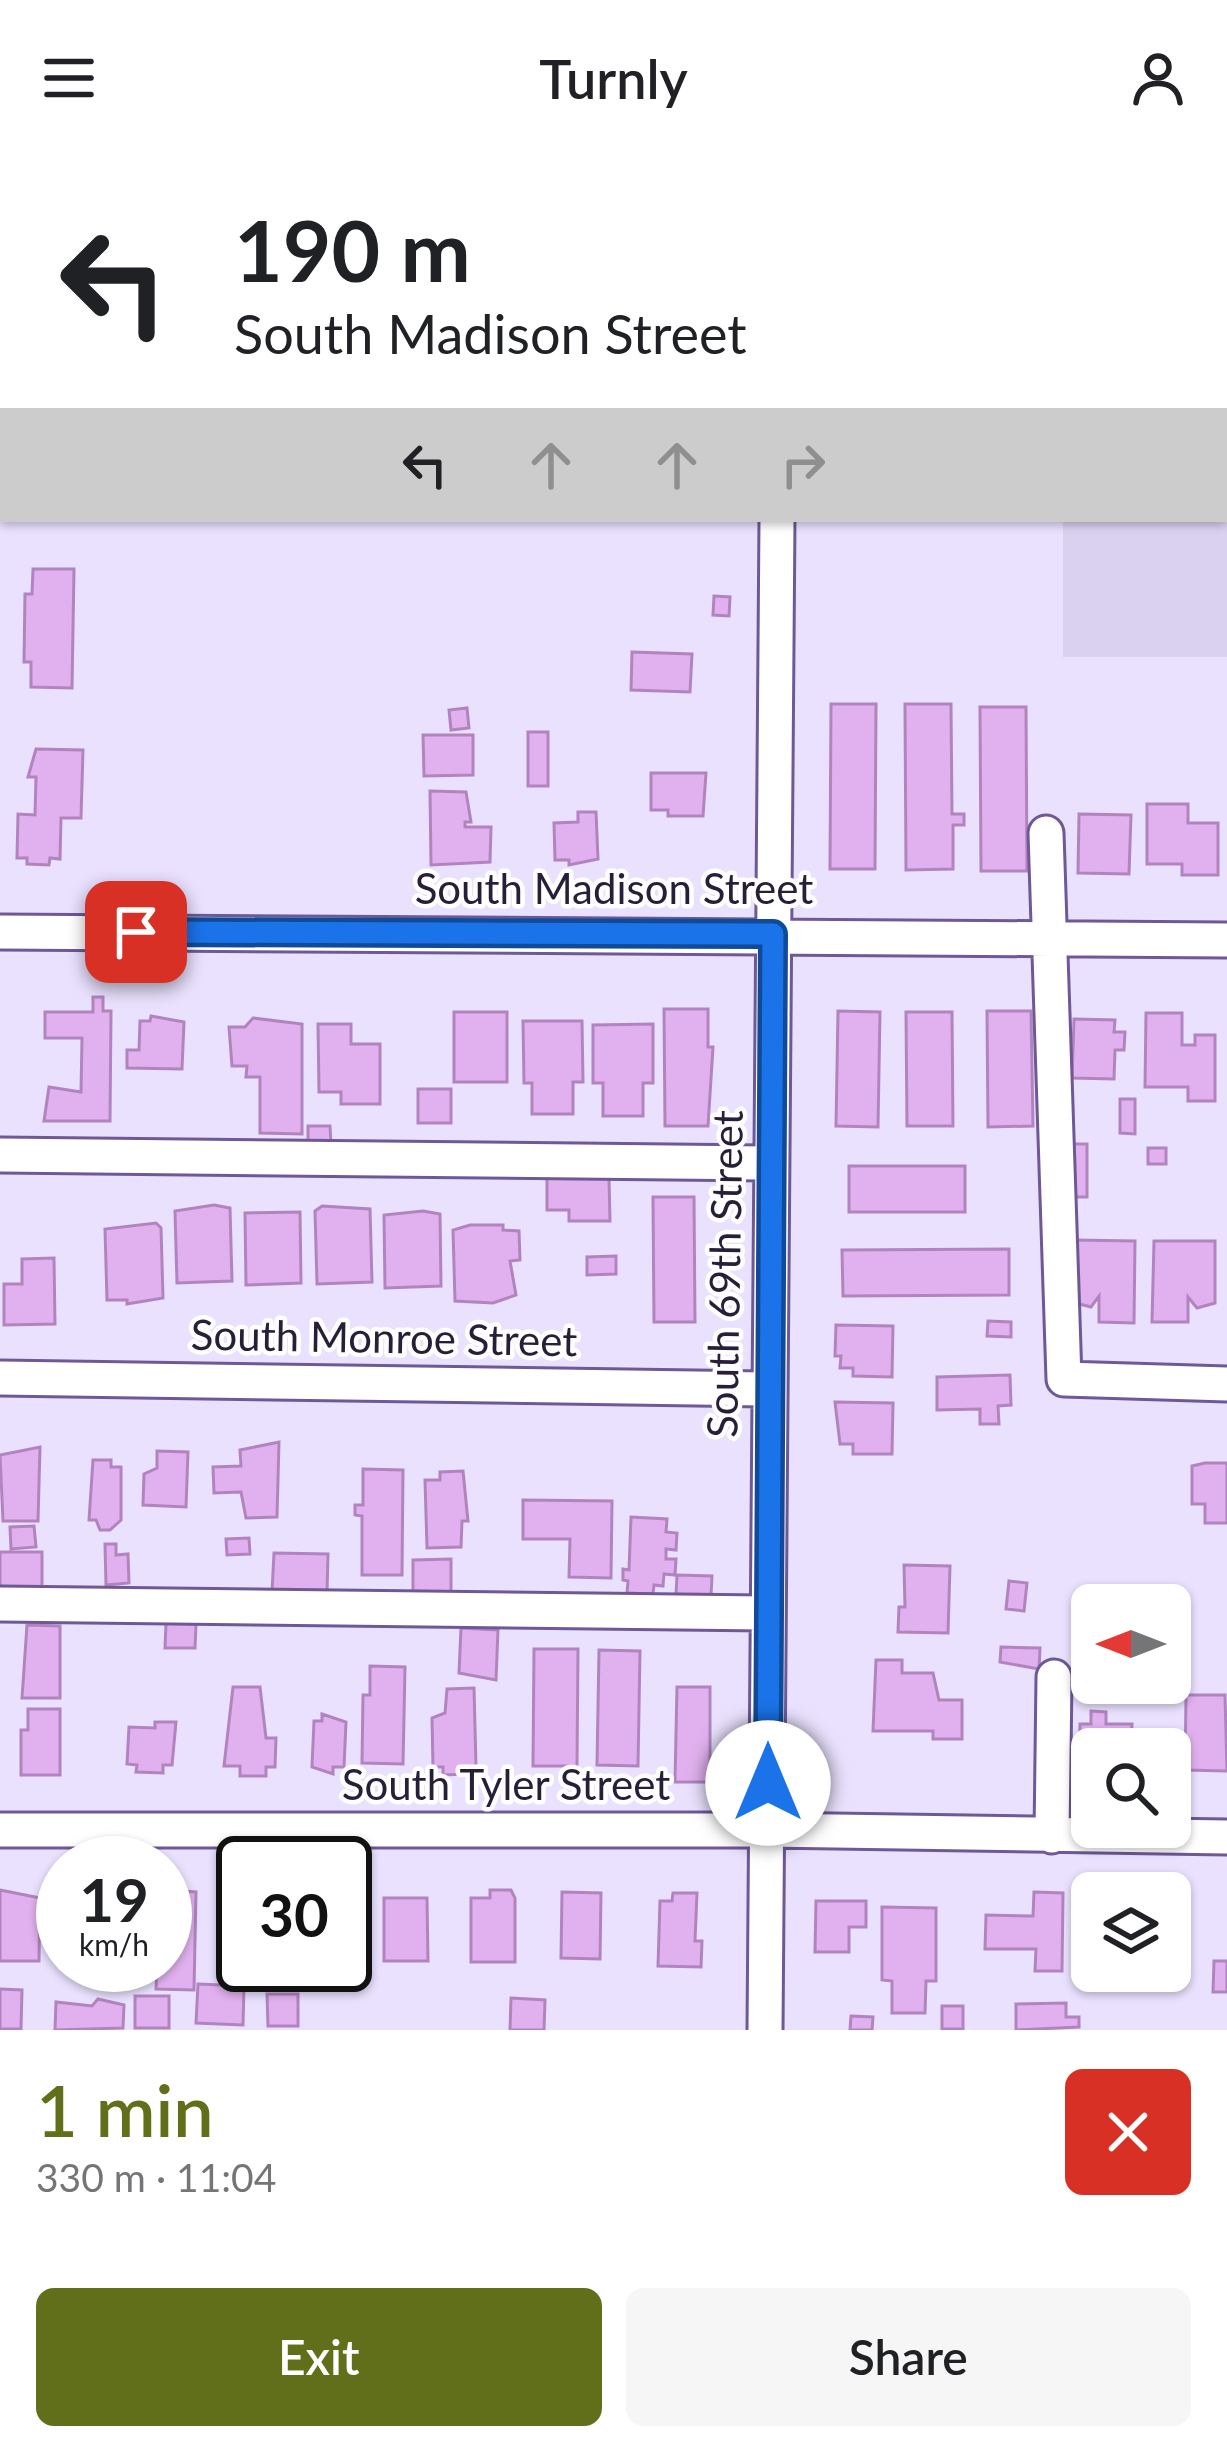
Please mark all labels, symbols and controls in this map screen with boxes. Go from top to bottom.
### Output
icon: menu [36,45,102,111]
icon: person [1125,45,1191,111]
text: Turnly [539,46,688,111]
text: 190 m [234,199,471,300]
icon: left [36,204,192,360]
text: South Madison Street [234,301,747,366]
icon: left [392,432,458,498]
icon: ahead [518,432,584,498]
icon: ahead [644,432,710,498]
icon: right [770,432,836,498]
street label: South Madison Street [415,863,813,913]
pin [85,881,187,983]
icon: arrive [103,899,169,965]
street label: South 69th Street [696,1110,752,1438]
street label: South Monroe Street [190,1309,578,1365]
north arrow [1071,1584,1191,1704]
map controls [1071,1584,1191,1992]
position arrow [705,1720,831,1846]
button: search [1071,1728,1191,1848]
street label: South Tyler Street [342,1759,670,1809]
speed limit sign: 30 [216,1836,372,1992]
text: 19 [79,1863,149,1935]
button: layers [1071,1872,1191,1992]
text: km/h [79,1926,149,1962]
text: 1 min [36,2066,214,2152]
button: close [1065,2069,1191,2195]
text: 330 m · 11:04 [36,2154,276,2200]
button: Exit [36,2288,602,2426]
button: Share [626,2288,1191,2426]

